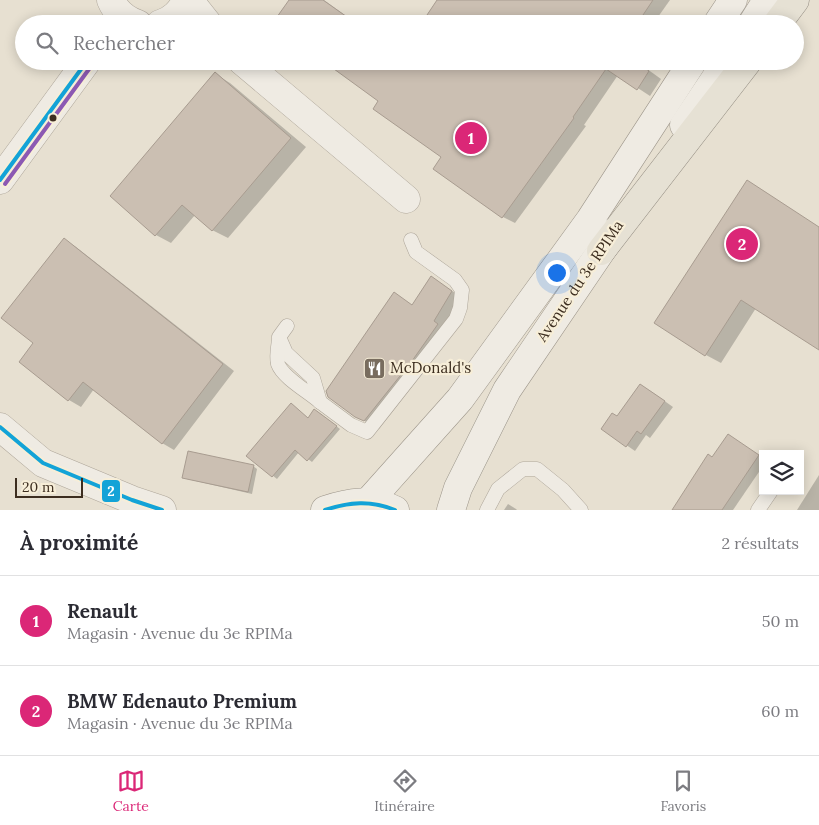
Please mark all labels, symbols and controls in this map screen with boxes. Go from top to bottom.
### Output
search box [15,15,804,70]
icon: search [33,29,61,57]
text: Rechercher [73,31,175,55]
unlabelled marker [48,113,58,123]
pin: 1 [455,119,487,157]
street label: Avenue du 3e RPIMa [531,216,627,346]
pin: 2 [726,225,758,263]
your location [544,260,570,286]
restaurant icon: McDonald's [362,356,386,380]
place label: McDonald's [390,358,471,377]
map controls [759,450,804,495]
button: layers [759,450,804,495]
scale bar [15,475,82,498]
text: 20 m [22,478,54,496]
line badge: 2 [101,479,121,503]
text: 2 [107,482,115,500]
text: À proximité [20,529,138,556]
text: 2 résultats [721,533,799,553]
text: Renault [67,599,138,623]
text: 1 [33,611,39,631]
text: 50 m [762,611,799,631]
text: Magasin · Avenue du 3e RPIMa [67,623,293,643]
text: BMW Edenauto Premium [67,689,297,713]
text: 2 [32,701,40,721]
text: 60 m [761,701,799,721]
text: Magasin · Avenue du 3e RPIMa [67,713,293,733]
tab: Carte [113,767,149,815]
tab: Itinéraire [374,767,435,815]
tab: Favoris [660,767,706,815]

